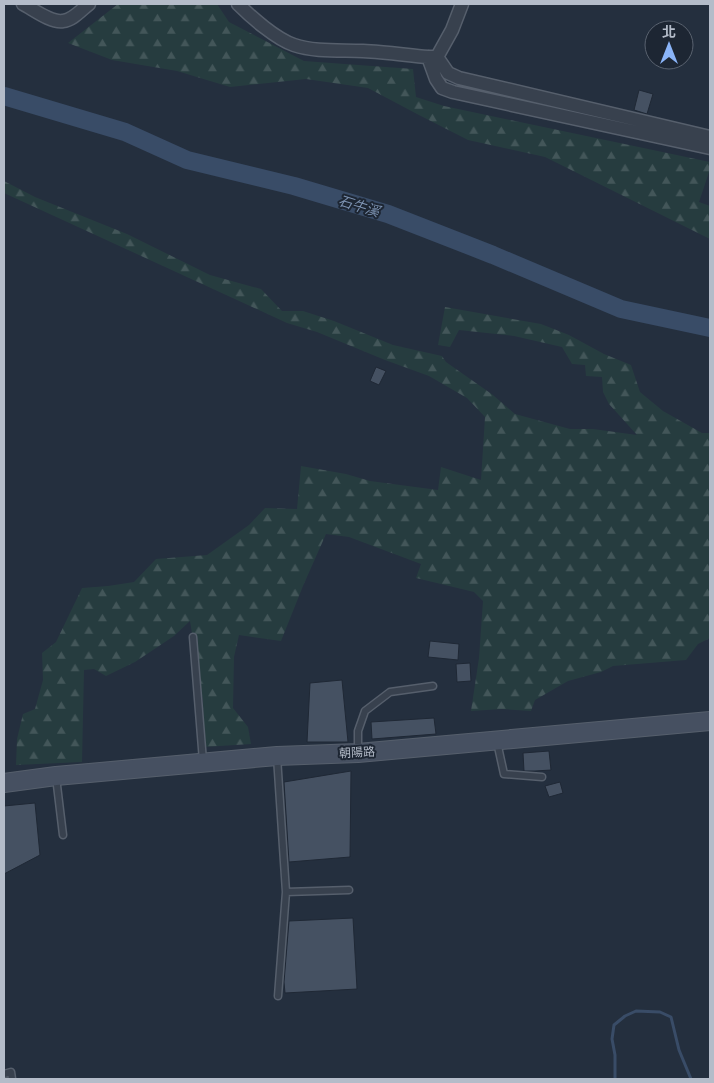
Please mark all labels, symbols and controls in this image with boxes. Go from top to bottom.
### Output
north arrow [644,20,694,70]
text: 北 [662,23,676,41]
water label: 石牛溪 [336,191,384,221]
street label: 朝陽路 [339,744,375,760]

